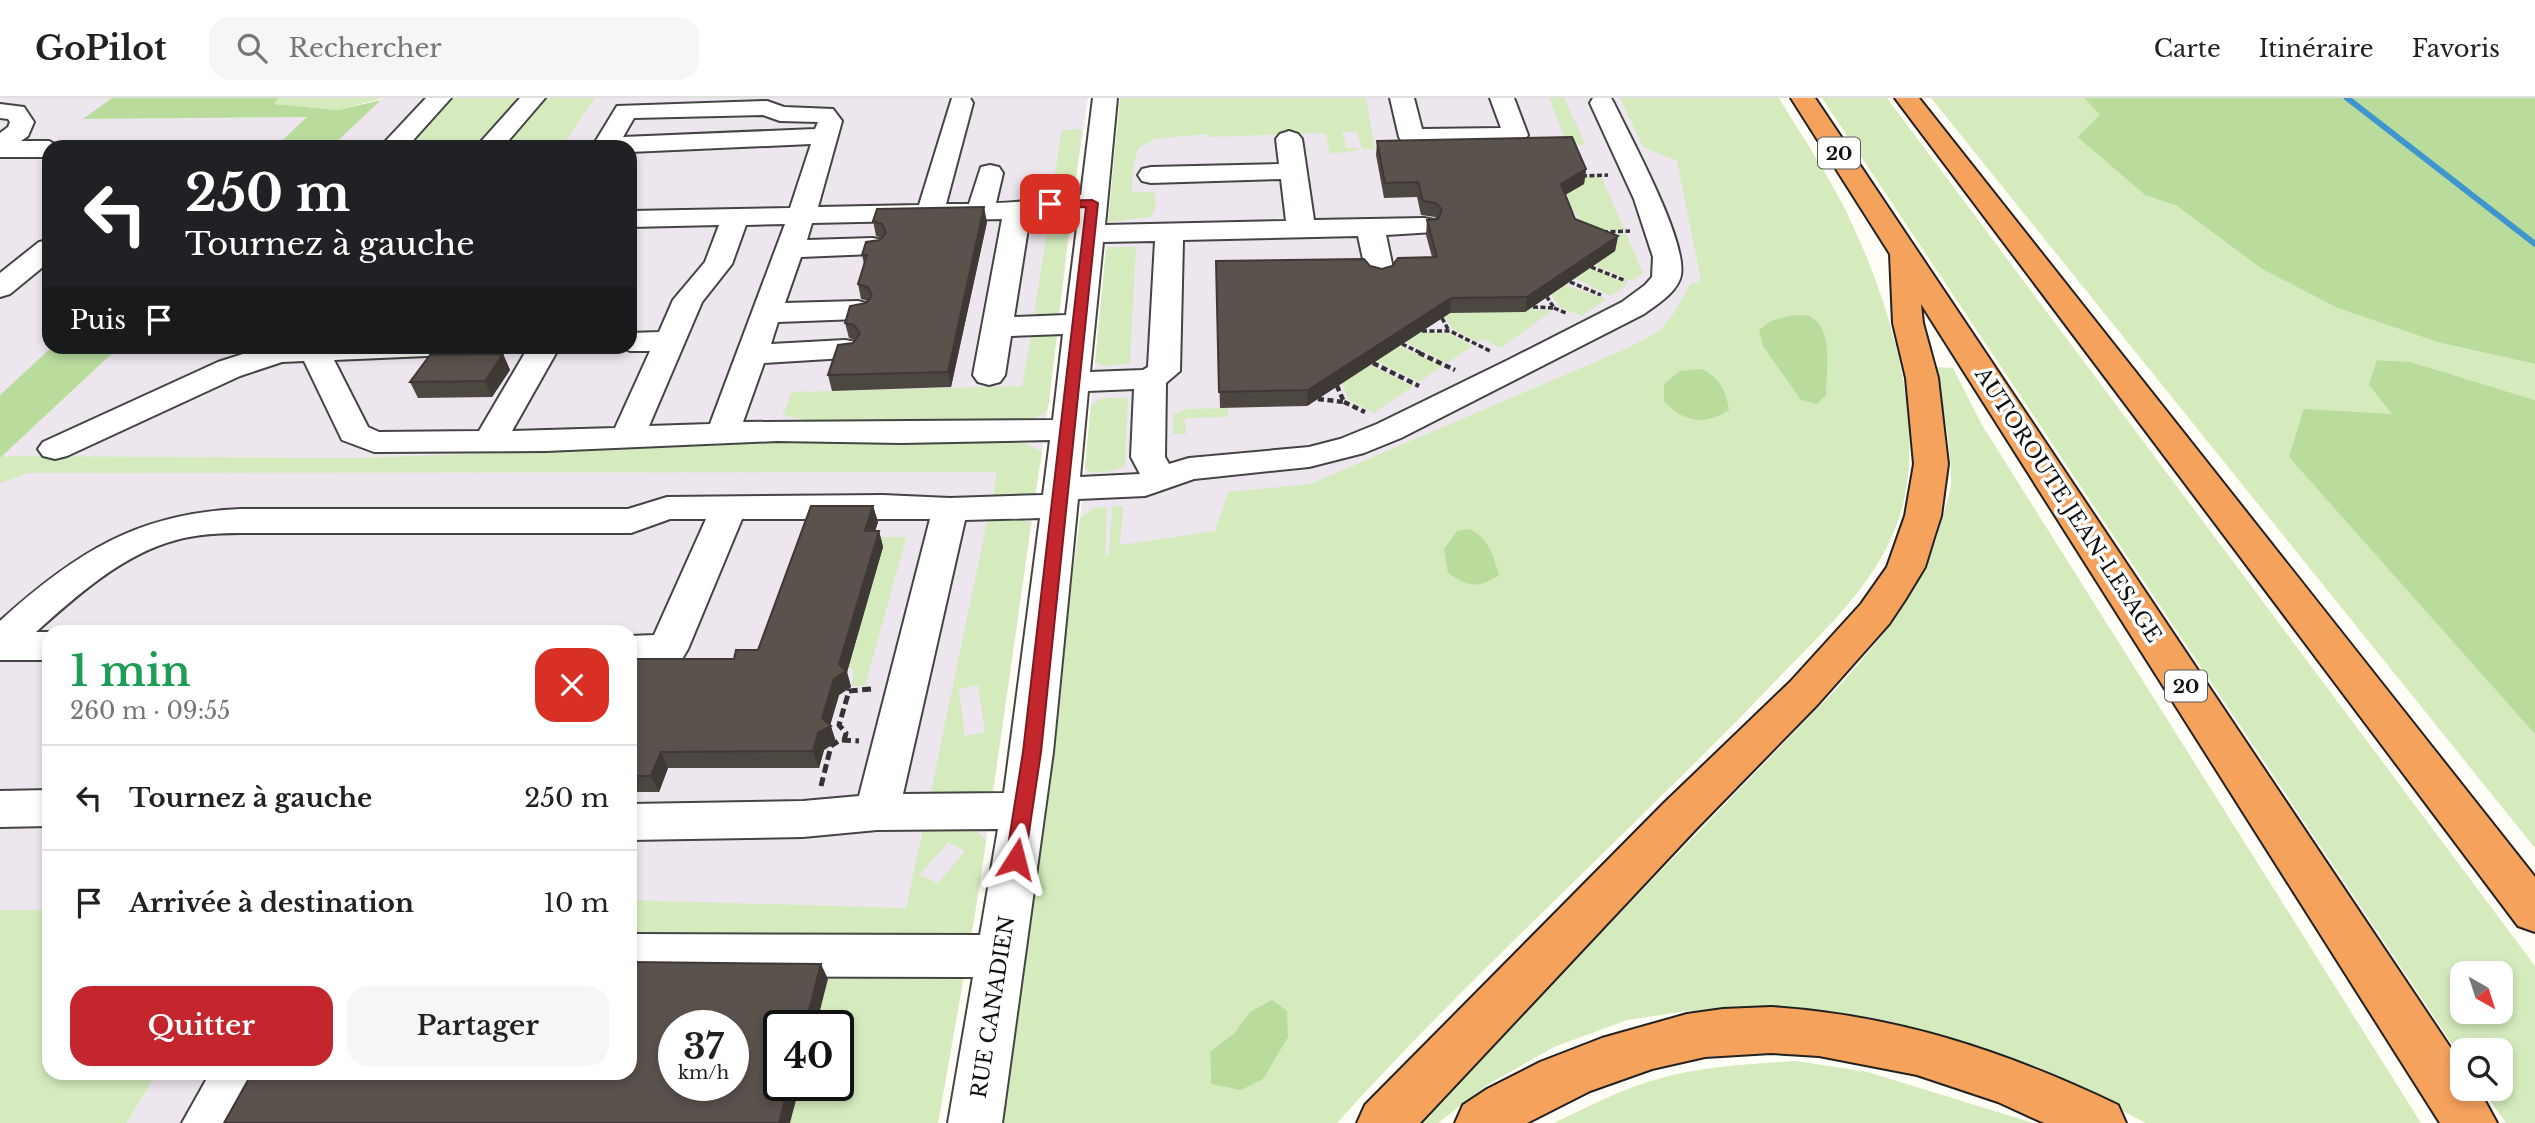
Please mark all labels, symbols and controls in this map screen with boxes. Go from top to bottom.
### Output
search box [209,17,699,80]
text: GoPilot [35,28,167,69]
icon: search [233,29,271,67]
text: Rechercher [289,32,442,64]
text: Carte [2154,34,2221,63]
text: Itinéraire [2259,34,2374,63]
text: Favoris [2412,34,2500,63]
road number: 20 [1818,138,1860,168]
text: 250 m [185,163,350,224]
icon: left [70,168,161,259]
pin [1020,174,1080,234]
icon: arrive [1031,185,1069,223]
text: Tournez à gauche [185,224,475,264]
icon: arrive [140,301,178,339]
text: Puis [70,304,126,336]
street label: AUTOROUTE JEAN-LESAGE [1969,362,2167,647]
text: 1 min [70,645,191,697]
button: close [535,648,609,722]
road number: 20 [2165,670,2207,702]
text: 260 m · 09:55 [70,697,230,725]
icon: left [70,779,108,817]
text: Tournez à gauche [129,782,372,814]
text: 250 m [524,782,609,814]
position arrow [979,822,1053,896]
icon: arrive [70,884,108,922]
text: Arrivée à destination [129,887,414,919]
text: 10 m [543,887,609,919]
street label: RUE CANADIEN [966,914,1020,1100]
north arrow [2450,961,2513,1024]
map controls [2450,961,2513,1101]
button: Quitter [70,986,333,1066]
button: Partager [347,986,609,1066]
speed limit sign: 40 [763,1010,854,1101]
text: 37 [683,1025,724,1068]
button: search [2450,1038,2513,1101]
text: km/h [678,1062,729,1084]

